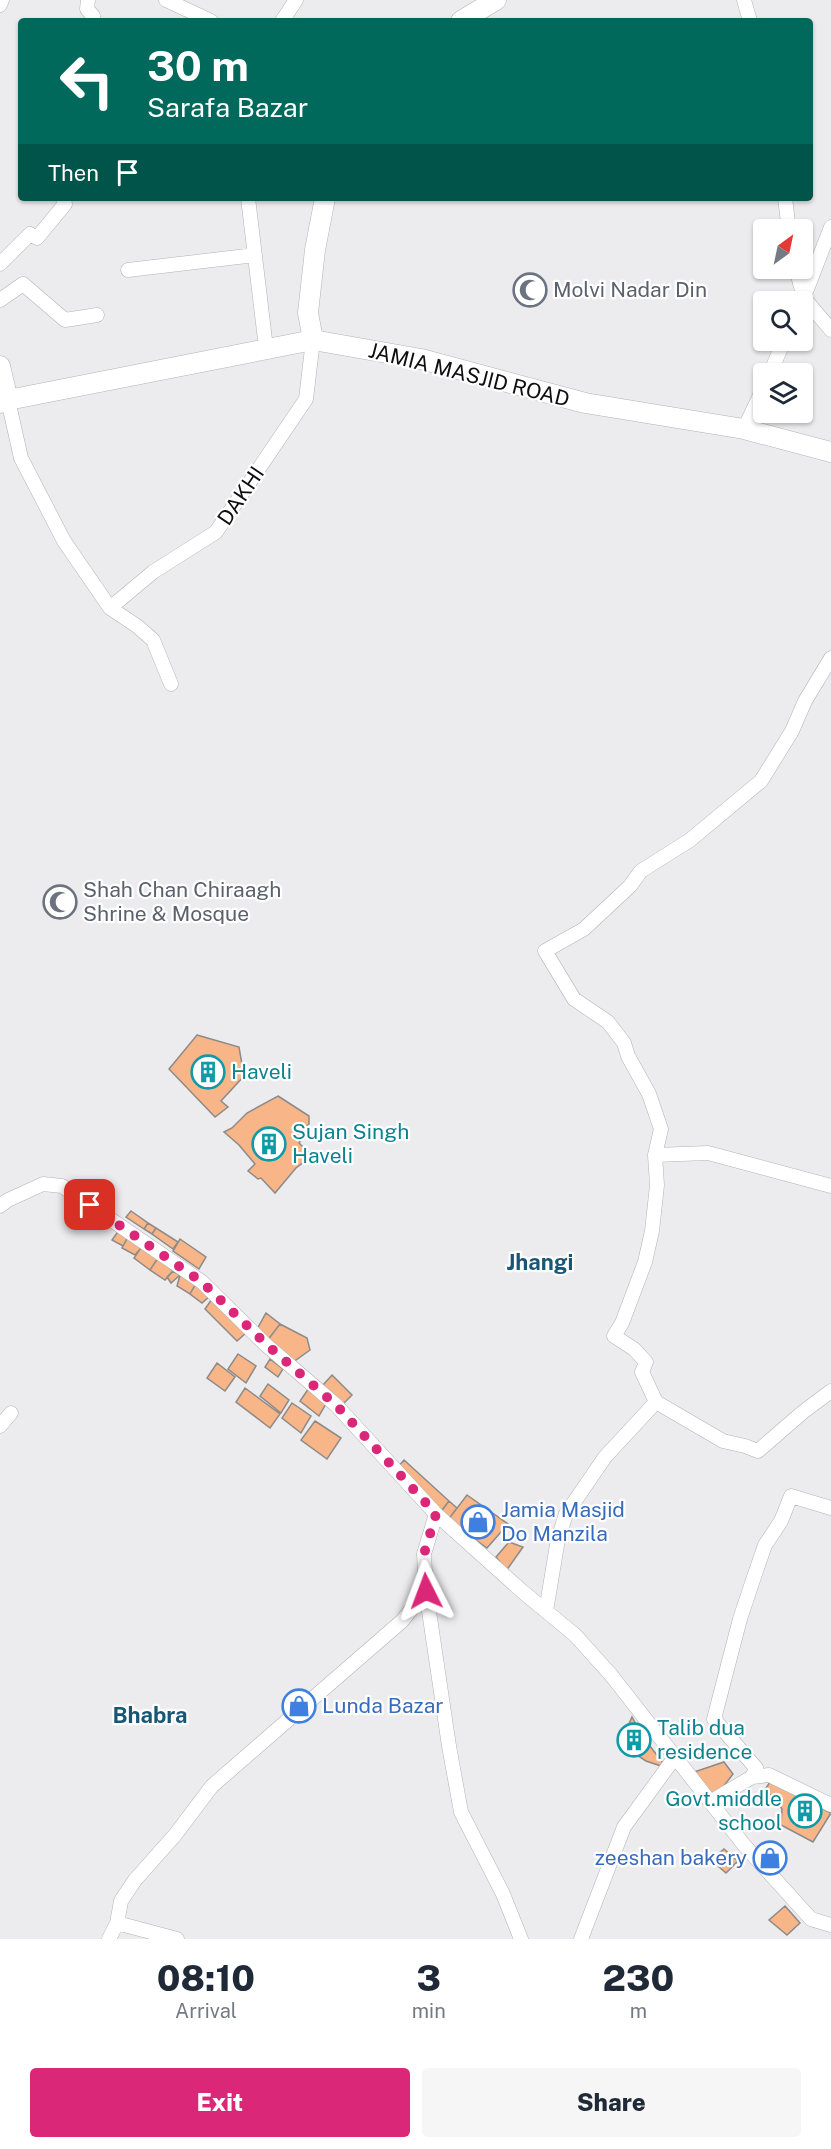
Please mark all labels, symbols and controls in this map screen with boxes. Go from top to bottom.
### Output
text: 30 m [147,41,249,90]
icon: left [48,42,126,120]
text: Sarafa Bazar [147,91,308,123]
icon: arrive [111,156,144,189]
text: Then [48,160,99,186]
north arrow [753,219,813,279]
map controls [753,219,813,423]
mosque icon: Molvi Nadar Din [512,272,548,308]
place label: Molvi Nadar Din [553,277,707,302]
button: search [753,291,813,351]
street label: JAMIA MASJID ROAD [366,337,572,412]
button: layers [753,363,813,423]
street label: DAKHI [212,462,269,530]
place label: Shah Chan Chiraagh Shrine & Mosque [83,877,281,926]
mosque icon: Shah Chan Chiraagh Shrine & Mosque [42,884,78,920]
building icon: Haveli [190,1054,226,1090]
place label: Haveli [231,1059,292,1084]
place label: Sujan Singh Haveli [292,1119,409,1168]
building icon: Sujan Singh Haveli [251,1126,287,1162]
pin [64,1179,115,1230]
icon: arrive [73,1188,106,1221]
district label: Jhangi [506,1249,574,1275]
place label: Jamia Masjid Do Manzila [501,1497,625,1546]
shop icon: Jamia Masjid Do Manzila [460,1504,496,1540]
position arrow [394,1559,458,1623]
shop icon: Lunda Bazar [281,1688,317,1724]
place label: Lunda Bazar [322,1693,444,1718]
district label: Bhabra [112,1702,188,1728]
place label: Talib dua residence [657,1715,752,1764]
building icon: Talib dua residence [616,1722,652,1758]
place label: Govt.middle school [665,1786,782,1835]
building icon: Govt.middle school [787,1793,823,1829]
shop icon: zeeshan bakery [752,1840,788,1876]
place label: zeeshan bakery [595,1845,747,1870]
text: 08:10 [157,1957,255,1999]
text: 3 [416,1957,441,1999]
text: 230 [602,1957,674,1999]
text: Arrival [175,1999,237,2023]
text: min [412,1999,446,2023]
text: m [630,1999,647,2023]
button: Exit [30,2068,410,2137]
button: Share [422,2068,801,2137]

